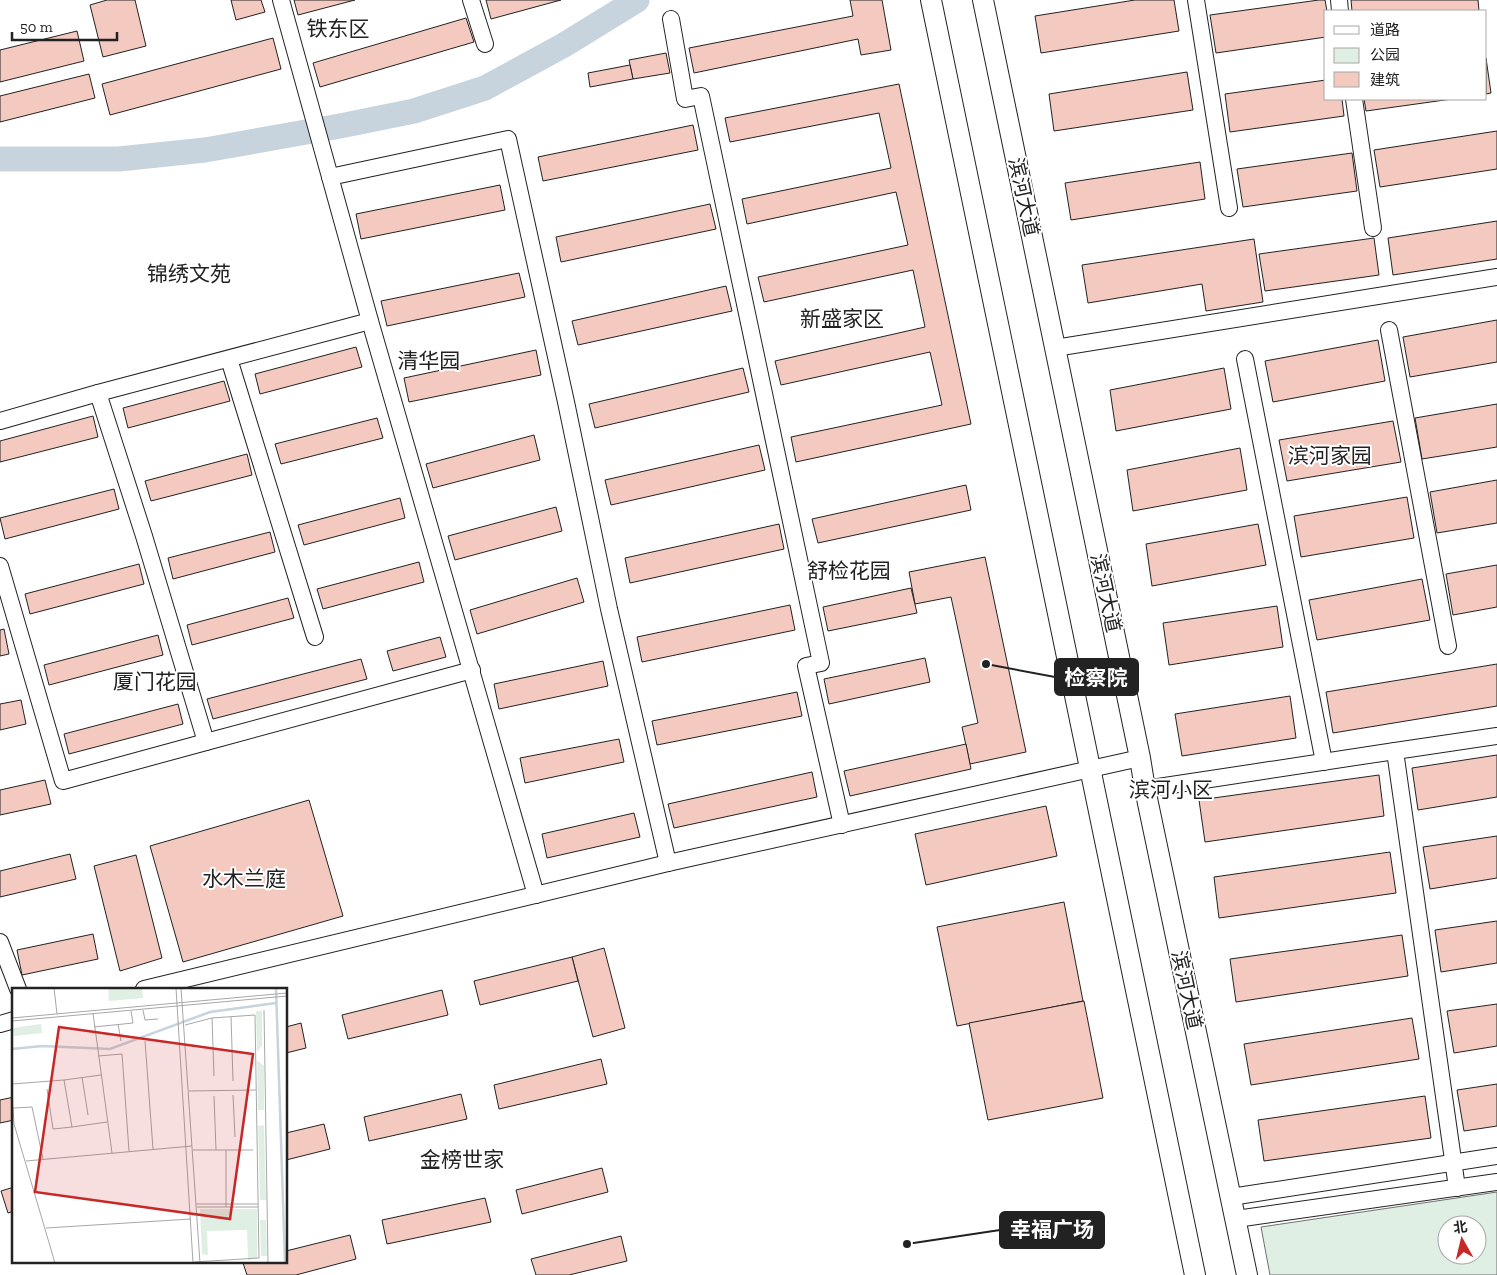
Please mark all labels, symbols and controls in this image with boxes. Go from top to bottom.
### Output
scale bar [12,10,118,42]
legend [1324,10,1487,100]
district label: 铁东区 [307,16,370,41]
text: 50 m [20,18,53,36]
text: 道路 [1370,21,1400,39]
text: 公园 [1370,46,1400,64]
text: 建筑 [1370,71,1400,89]
street label: 滨河大道 [1004,155,1044,239]
district label: 锦绣文苑 [147,261,231,286]
district label: 新盛家区 [800,306,884,331]
district label: 清华园 [398,348,461,373]
district label: 滨河家园 [1288,443,1372,468]
street label: 滨河大道 [1086,551,1126,635]
district label: 舒检花园 [807,558,891,583]
callout: 检察院 [1055,659,1138,695]
text: 检察院 [1065,665,1128,690]
district label: 厦门花园 [113,669,197,694]
district label: 滨河小区 [1129,777,1213,802]
district label: 水木兰庭 [202,866,286,891]
street label: 滨河大道 [1167,948,1207,1032]
inset map [12,988,288,1262]
district label: 金榜世家 [420,1147,504,1172]
callout: 幸福广场 [1000,1212,1104,1248]
north arrow [1437,1215,1487,1265]
text: 幸福广场 [1010,1217,1094,1242]
text: 北 [1452,1218,1468,1237]

